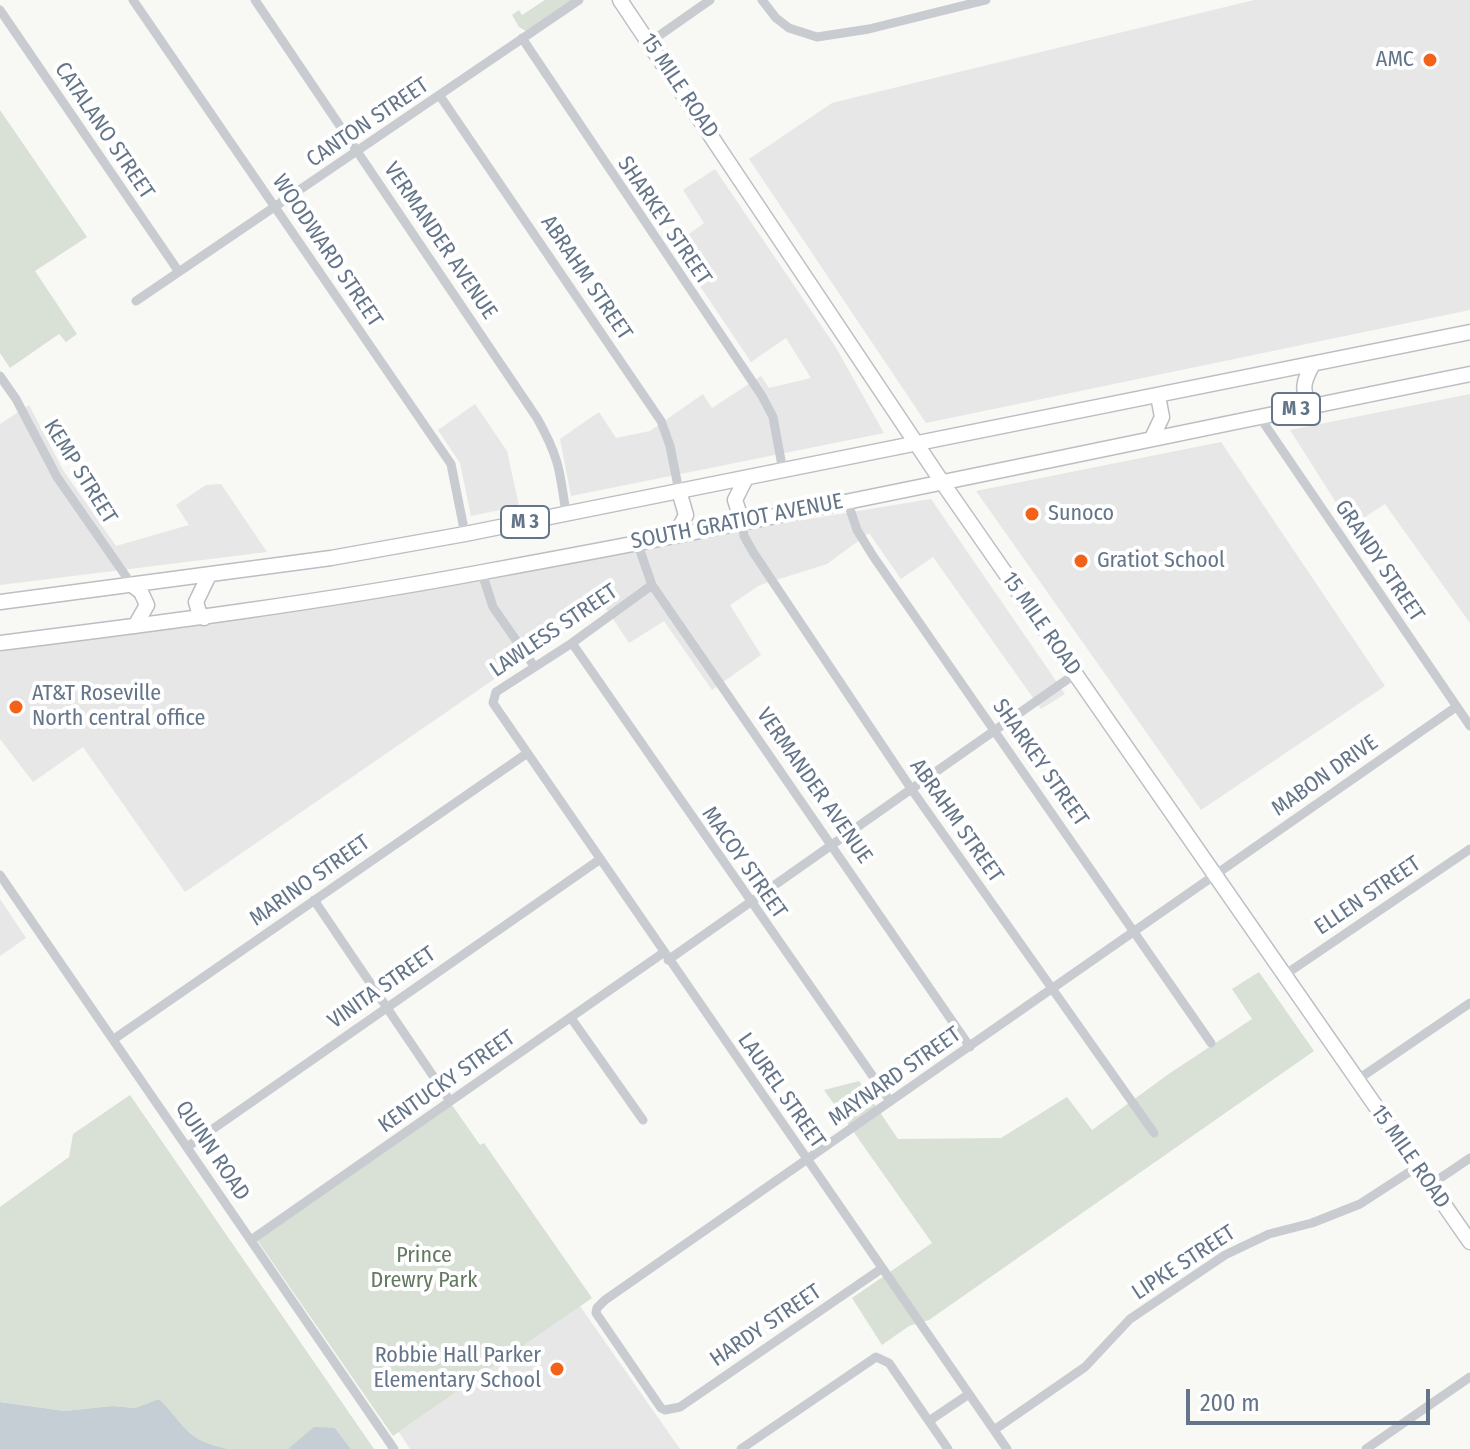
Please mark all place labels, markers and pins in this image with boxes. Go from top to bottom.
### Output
place label: AMC [1376,47,1414,73]
marker: AMC [1421,51,1439,69]
place label: Sunoco [1048,501,1114,527]
marker: Sunoco [1023,505,1041,523]
place label: Gratiot School [1097,548,1225,574]
marker: Gratiot School [1072,552,1090,570]
place label: AT&T Roseville North central office [32,681,205,732]
marker: AT&T Roseville North central office [7,698,25,716]
place label: Robbie Hall Parker Elementary School [374,1343,541,1394]
marker: Robbie Hall Parker Elementary School [548,1360,566,1378]

